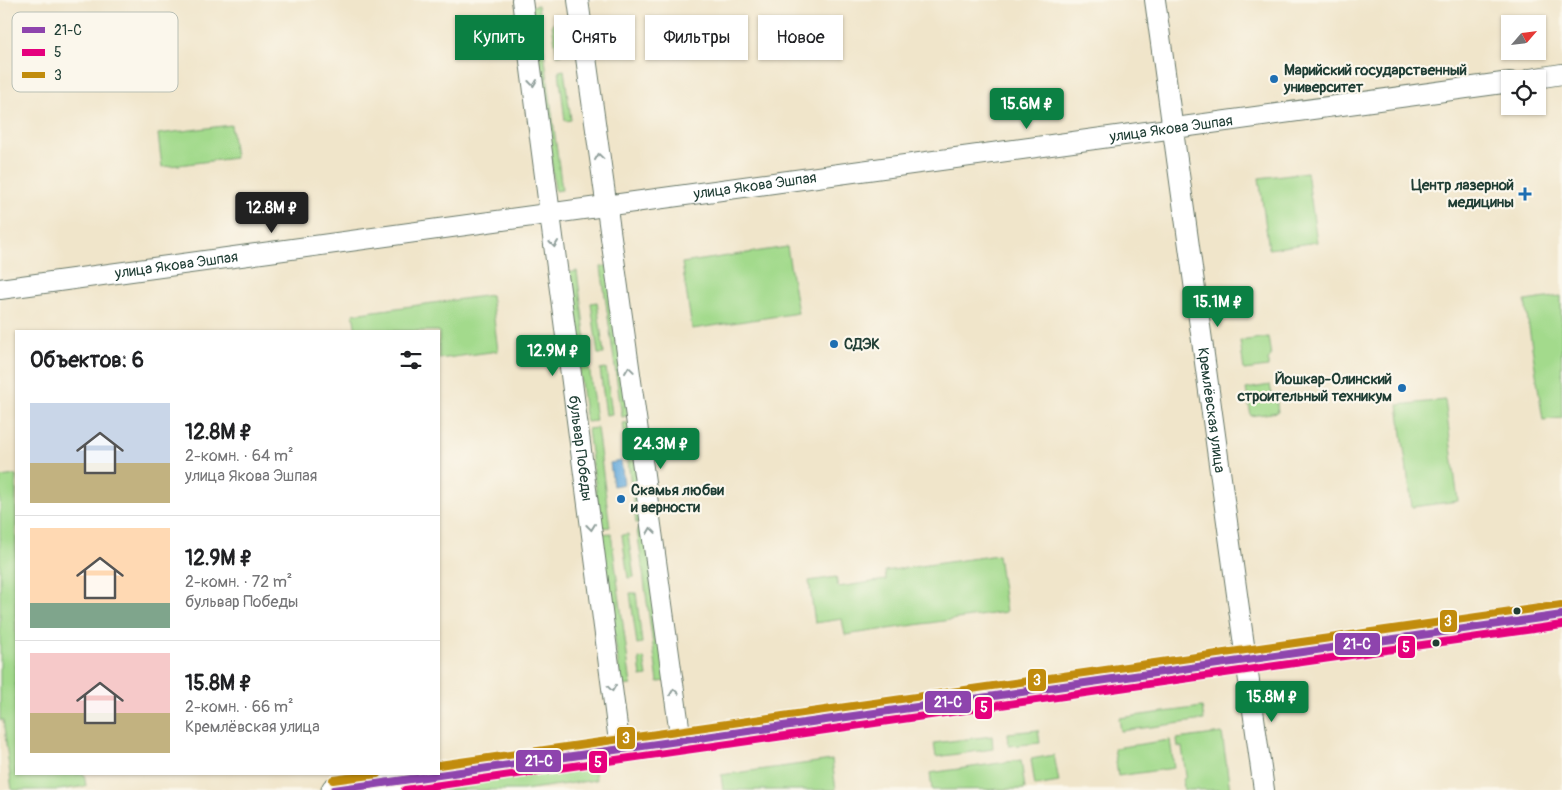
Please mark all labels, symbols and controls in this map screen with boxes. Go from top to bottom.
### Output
legend [12,12,178,92]
chip: Купить [455,15,544,60]
chip: Снять [554,15,635,60]
chip: Фильтры [645,15,748,60]
chip: Новое [758,15,843,60]
north arrow [1501,15,1546,60]
map controls [1501,15,1546,115]
text: 21-С [54,22,82,39]
text: 5 [54,44,62,61]
place label: Марийский государственный университет [1283,61,1467,97]
text: 3 [54,67,62,84]
button: locate [1501,70,1546,115]
marker: Марийский государственный университет [1268,73,1280,85]
one-way arrow [527,79,538,87]
pin: 15.6M ₽ [981,88,1073,130]
text: 15.6M ₽ [1001,94,1053,114]
street label: улица Якова Эшпая [1107,111,1234,147]
one-way arrow [594,153,605,161]
street label: улица Якова Эшпая [691,168,818,204]
place label: Центр лазерной медицины [1411,176,1514,212]
marker: Центр лазерной медицины [1518,187,1532,201]
pin: 12.8M ₽ [226,192,318,234]
text: 12.8M ₽ [246,198,298,218]
one-way arrow [548,240,558,249]
street label: улица Якова Эшпая [113,247,239,283]
pin: 15.1M ₽ [1172,286,1264,328]
text: 15.1M ₽ [1193,292,1243,312]
pin: 12.9M ₽ [507,334,599,377]
place label: СДЭК [844,335,880,354]
marker: СДЭК [828,338,840,350]
text: 12.9M ₽ [527,341,579,361]
icon: filters [397,346,425,374]
street label: Кремлёвская улица [1193,346,1229,474]
text: Объектов: 6 [30,347,144,374]
one-way arrow [624,366,635,374]
place label: Йошкар-Олинский строительный техникум [1236,370,1392,406]
marker: Йошкар-Олинский строительный техникум [1396,382,1408,394]
street label: бульвар Победы [564,394,596,502]
text: 12.8M ₽ [185,419,252,446]
icon: home [70,423,130,483]
pin: 24.3M ₽ [615,428,707,470]
text: 24.3M ₽ [633,434,689,454]
text: 2-комн. · 64 m² [185,446,294,466]
text: улица Якова Эшпая [185,466,317,486]
place label: Скамья любви и верности [630,481,724,517]
marker: Скамья любви и верности [615,493,627,505]
one-way arrow [585,523,596,531]
one-way arrow [647,527,657,536]
text: 12.9M ₽ [185,545,253,572]
icon: home [70,548,130,608]
text: 2-комн. · 72 m² [185,572,292,592]
text: бульвар Победы [185,592,298,612]
unlabelled marker [1512,606,1522,616]
line badge: 3 [1439,609,1458,633]
text: 3 [1444,613,1452,630]
line badge: 21-С [1334,632,1381,656]
line badge: 5 [1397,635,1416,659]
text: 21-С [1343,636,1371,653]
unlabelled marker [1431,638,1441,648]
text: 5 [1402,639,1410,656]
line badge: 3 [1027,668,1047,692]
text: 15.8M ₽ [185,670,252,697]
text: 3 [1033,672,1041,689]
icon: home [70,673,130,733]
pin: 15.8M ₽ [1226,680,1318,723]
one-way arrow [606,684,617,692]
text: 15.8M ₽ [1246,687,1298,707]
one-way arrow [669,688,680,696]
line badge: 21-С [924,690,972,714]
text: 21-С [934,694,962,711]
line badge: 5 [974,696,993,720]
text: 2-комн. · 66 m² [185,697,294,717]
text: 5 [980,699,988,716]
text: Кремлёвская улица [185,717,320,737]
line badge: 3 [616,726,636,750]
text: 3 [622,730,630,747]
line badge: 21-С [515,749,562,773]
line badge: 5 [588,750,608,774]
text: 21-С [525,753,553,770]
text: 5 [594,754,602,771]

